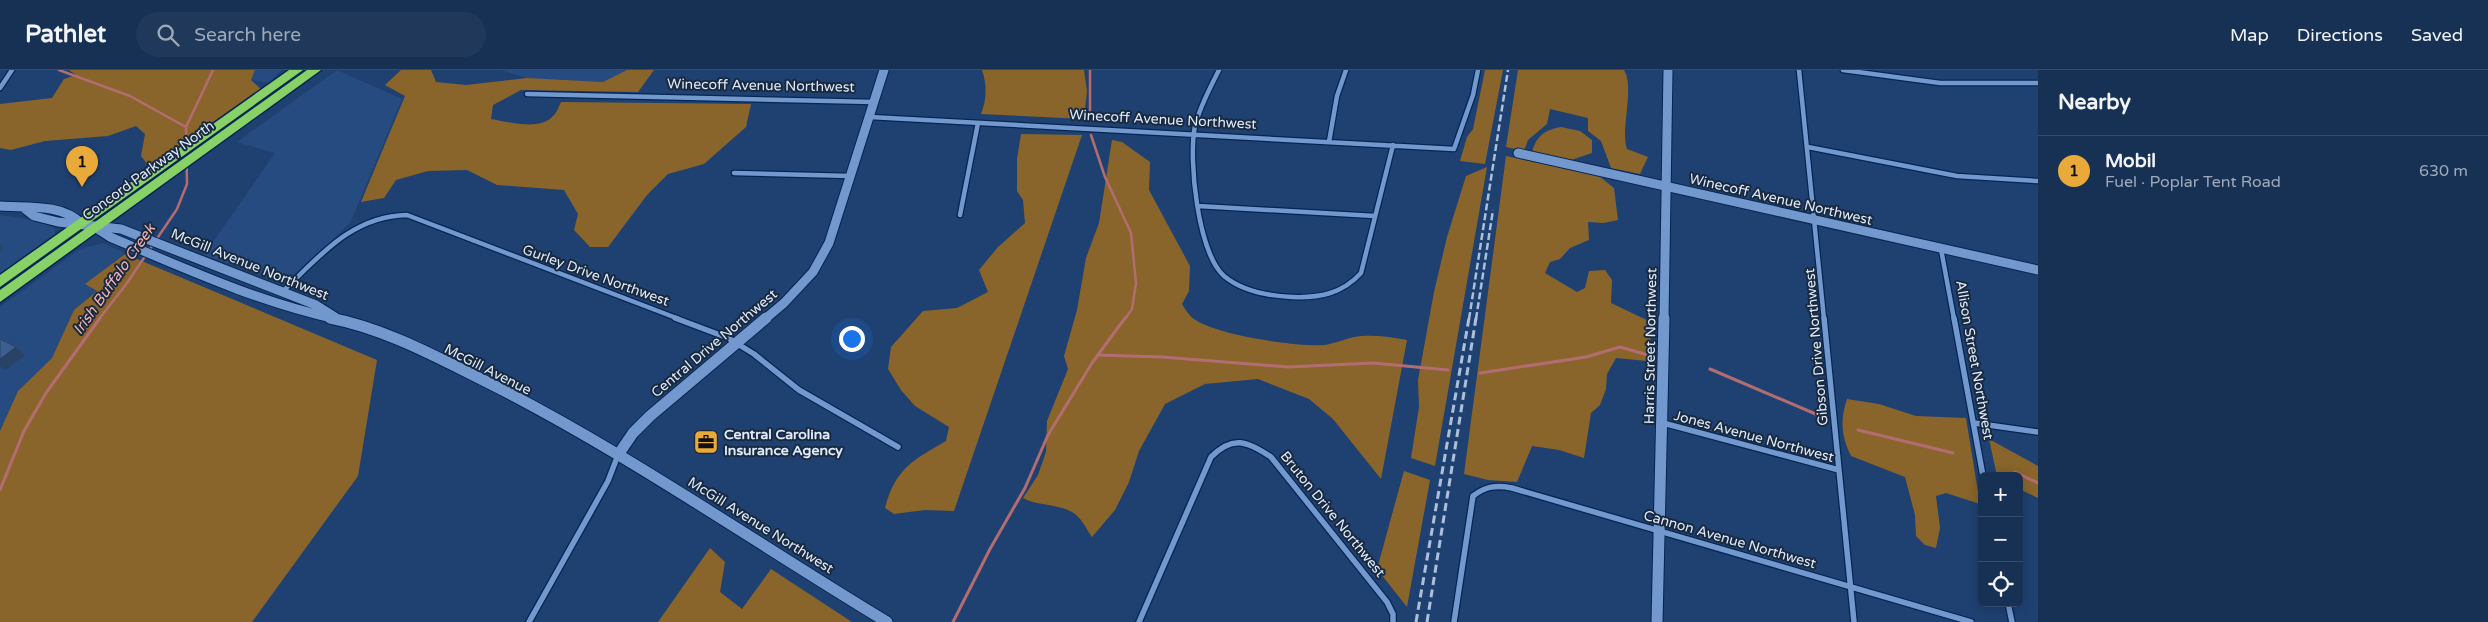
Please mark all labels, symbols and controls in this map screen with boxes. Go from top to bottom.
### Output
search box [136,12,486,57]
text: Pathlet [25,20,106,49]
icon: search [154,21,182,49]
text: Search here [194,24,301,46]
text: Map [2230,24,2269,46]
text: Directions [2297,24,2383,46]
text: Saved [2411,24,2463,46]
street label: Winecoff Avenue Northwest [667,75,856,96]
text: Nearby [2058,90,2131,115]
street label: Winecoff Avenue Northwest [1069,106,1258,133]
street label: Concord Parkway North [79,117,217,224]
pin: 1 [66,146,98,187]
text: Mobil [2105,150,2156,172]
text: 1 [2069,161,2079,181]
text: 630 m [2419,161,2468,181]
street label: Winecoff Avenue Northwest [1688,170,1875,229]
text: Fuel · Poplar Tent Road [2105,172,2281,192]
water label: Irish Buffalo Creek [69,219,160,338]
street label: McGill Avenue Northwest [168,225,332,304]
street label: Gurley Drive Northwest [520,241,672,310]
street label: Harris Street Northwest [1641,267,1660,424]
street label: Gibson Drive Northwest [1801,267,1832,426]
street label: Allison Street Northwest [1952,279,1997,442]
street label: Central Drive Northwest [648,285,781,401]
your location [839,326,865,352]
street label: McGill Avenue [441,340,534,399]
street label: Jones Avenue Northwest [1672,407,1836,466]
place label: Central Carolina Insurance Agency [724,426,843,459]
office icon: Central Carolina Insurance Agency [693,429,719,455]
street label: Bruton Drive Northwest [1277,448,1389,581]
map controls [1978,472,2023,607]
button: + [1978,472,2023,517]
street label: McGill Avenue Northwest [685,474,837,578]
street label: Cannon Avenue Northwest [1642,507,1819,572]
button: − [1978,517,2023,562]
button: locate [1978,562,2023,607]

